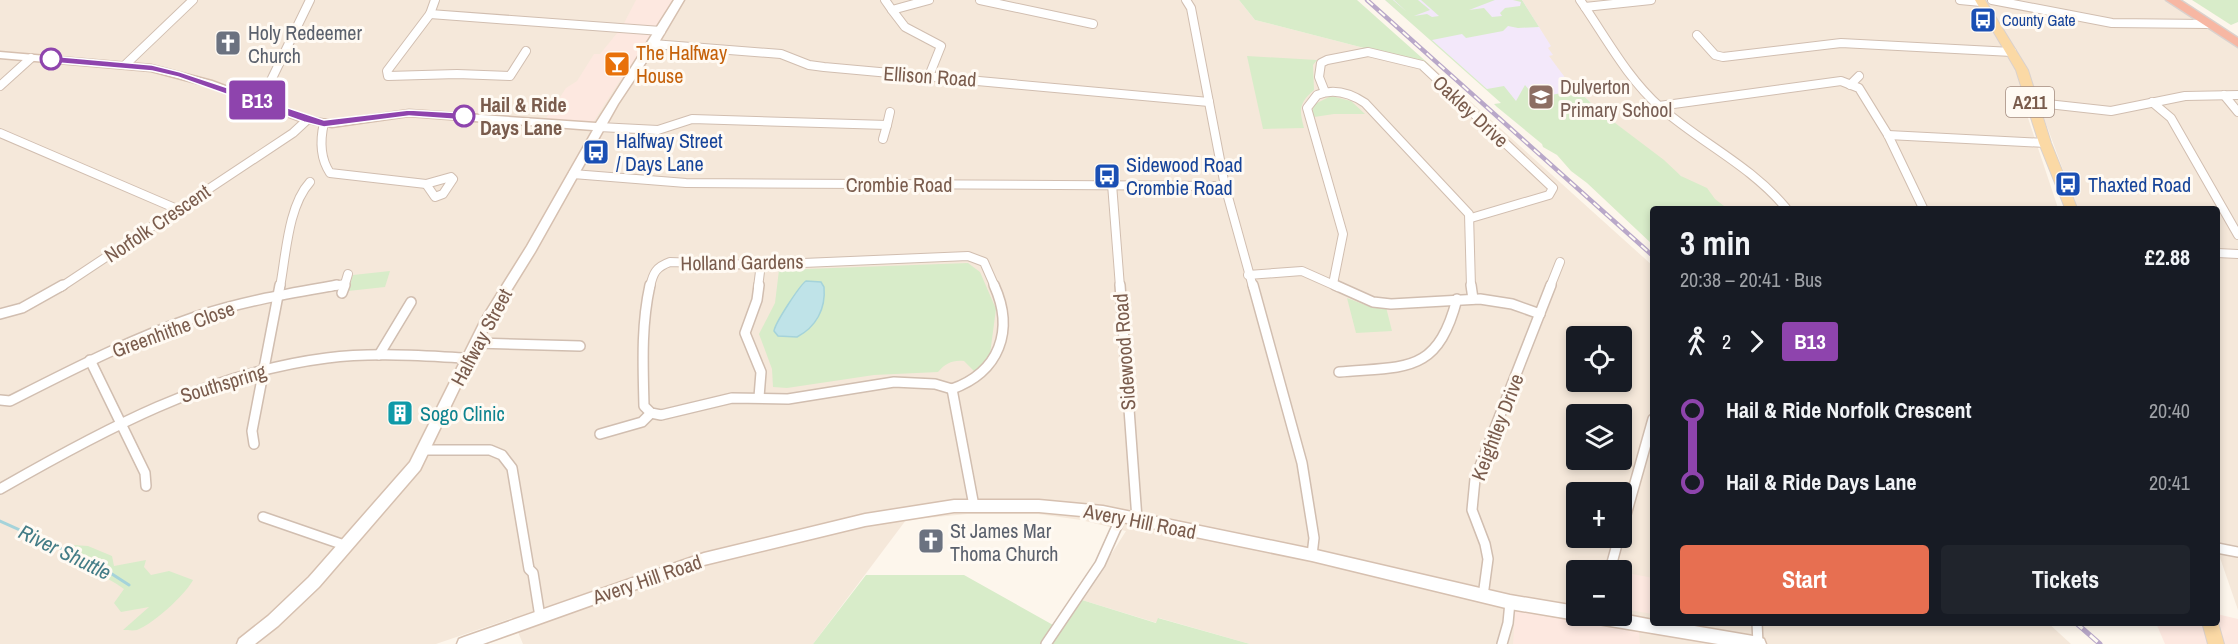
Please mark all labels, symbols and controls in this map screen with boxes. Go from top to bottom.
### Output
bus stop icon: County Gate [1968,5,1998,35]
place label: County Gate [2002,9,2076,31]
place label: Holy Redeemer Church [248,19,362,69]
church icon: Holy Redeemer Church [213,28,243,58]
place label: The Halfway House [636,39,728,89]
unlabelled marker [40,48,62,70]
bar icon: The Halfway House [602,49,632,79]
street label: Ellison Road [883,59,977,93]
street label: Oakley Drive [1427,69,1515,153]
place label: Dulverton Primary School [1560,73,1672,123]
line badge: B13 [222,80,292,120]
school or university icon: Dulverton Primary School [1526,82,1556,112]
text: B13 [241,86,273,115]
road number: A211 [2006,87,2054,117]
place label: Hail & Ride Days Lane [480,91,567,141]
marker: Hail & Ride Days Lane [453,105,475,127]
place label: Halfway Street / Days Lane [616,127,723,177]
bus stop icon: Halfway Street / Days Lane [581,137,611,167]
place label: Sidewood Road Crombie Road [1126,151,1243,201]
bus stop icon: Sidewood Road Crombie Road [1092,161,1122,191]
bus stop icon: Thaxted Road [2053,169,2083,199]
street label: Crombie Road [846,171,952,198]
place label: Thaxted Road [2088,171,2191,198]
street label: Norfolk Crescent [99,177,216,268]
text: 3 min [1680,221,1751,265]
text: £2.88 [2145,242,2190,272]
street label: Holland Gardens [680,247,804,277]
text: 20:38 – 20:41 · Bus [1680,266,1822,293]
street label: Halfway Street [444,283,518,390]
street label: Sidewood Road [1106,293,1142,411]
street label: Greenhithe Close [108,294,238,364]
icon: walk [1680,325,1713,358]
icon: forward [1740,325,1773,358]
map controls [1566,326,1632,626]
button: locate [1566,326,1632,392]
text: B13 [1794,327,1826,356]
text: 2 [1722,328,1731,355]
street label: Southspring [177,357,269,409]
street label: Keightley Drive [1464,370,1530,484]
text: Hail & Ride Norfolk Crescent [1726,395,1972,425]
text: 20:40 [2149,397,2190,424]
building icon: Sogo Clinic [385,398,415,428]
place label: Sogo Clinic [420,400,505,427]
button: layers [1566,404,1632,470]
text: Hail & Ride Days Lane [1726,467,1917,497]
text: 20:41 [2149,469,2190,496]
button: + [1566,482,1632,548]
street label: Avery Hill Road [1081,497,1198,545]
water label: River Shuttle [14,517,116,587]
place label: St James Mar Thoma Church [950,517,1058,567]
church icon: St James Mar Thoma Church [916,526,946,556]
button: Start [1680,545,1929,614]
button: Tickets [1941,545,2190,614]
street label: Avery Hill Road [588,548,705,611]
button: − [1566,560,1632,626]

